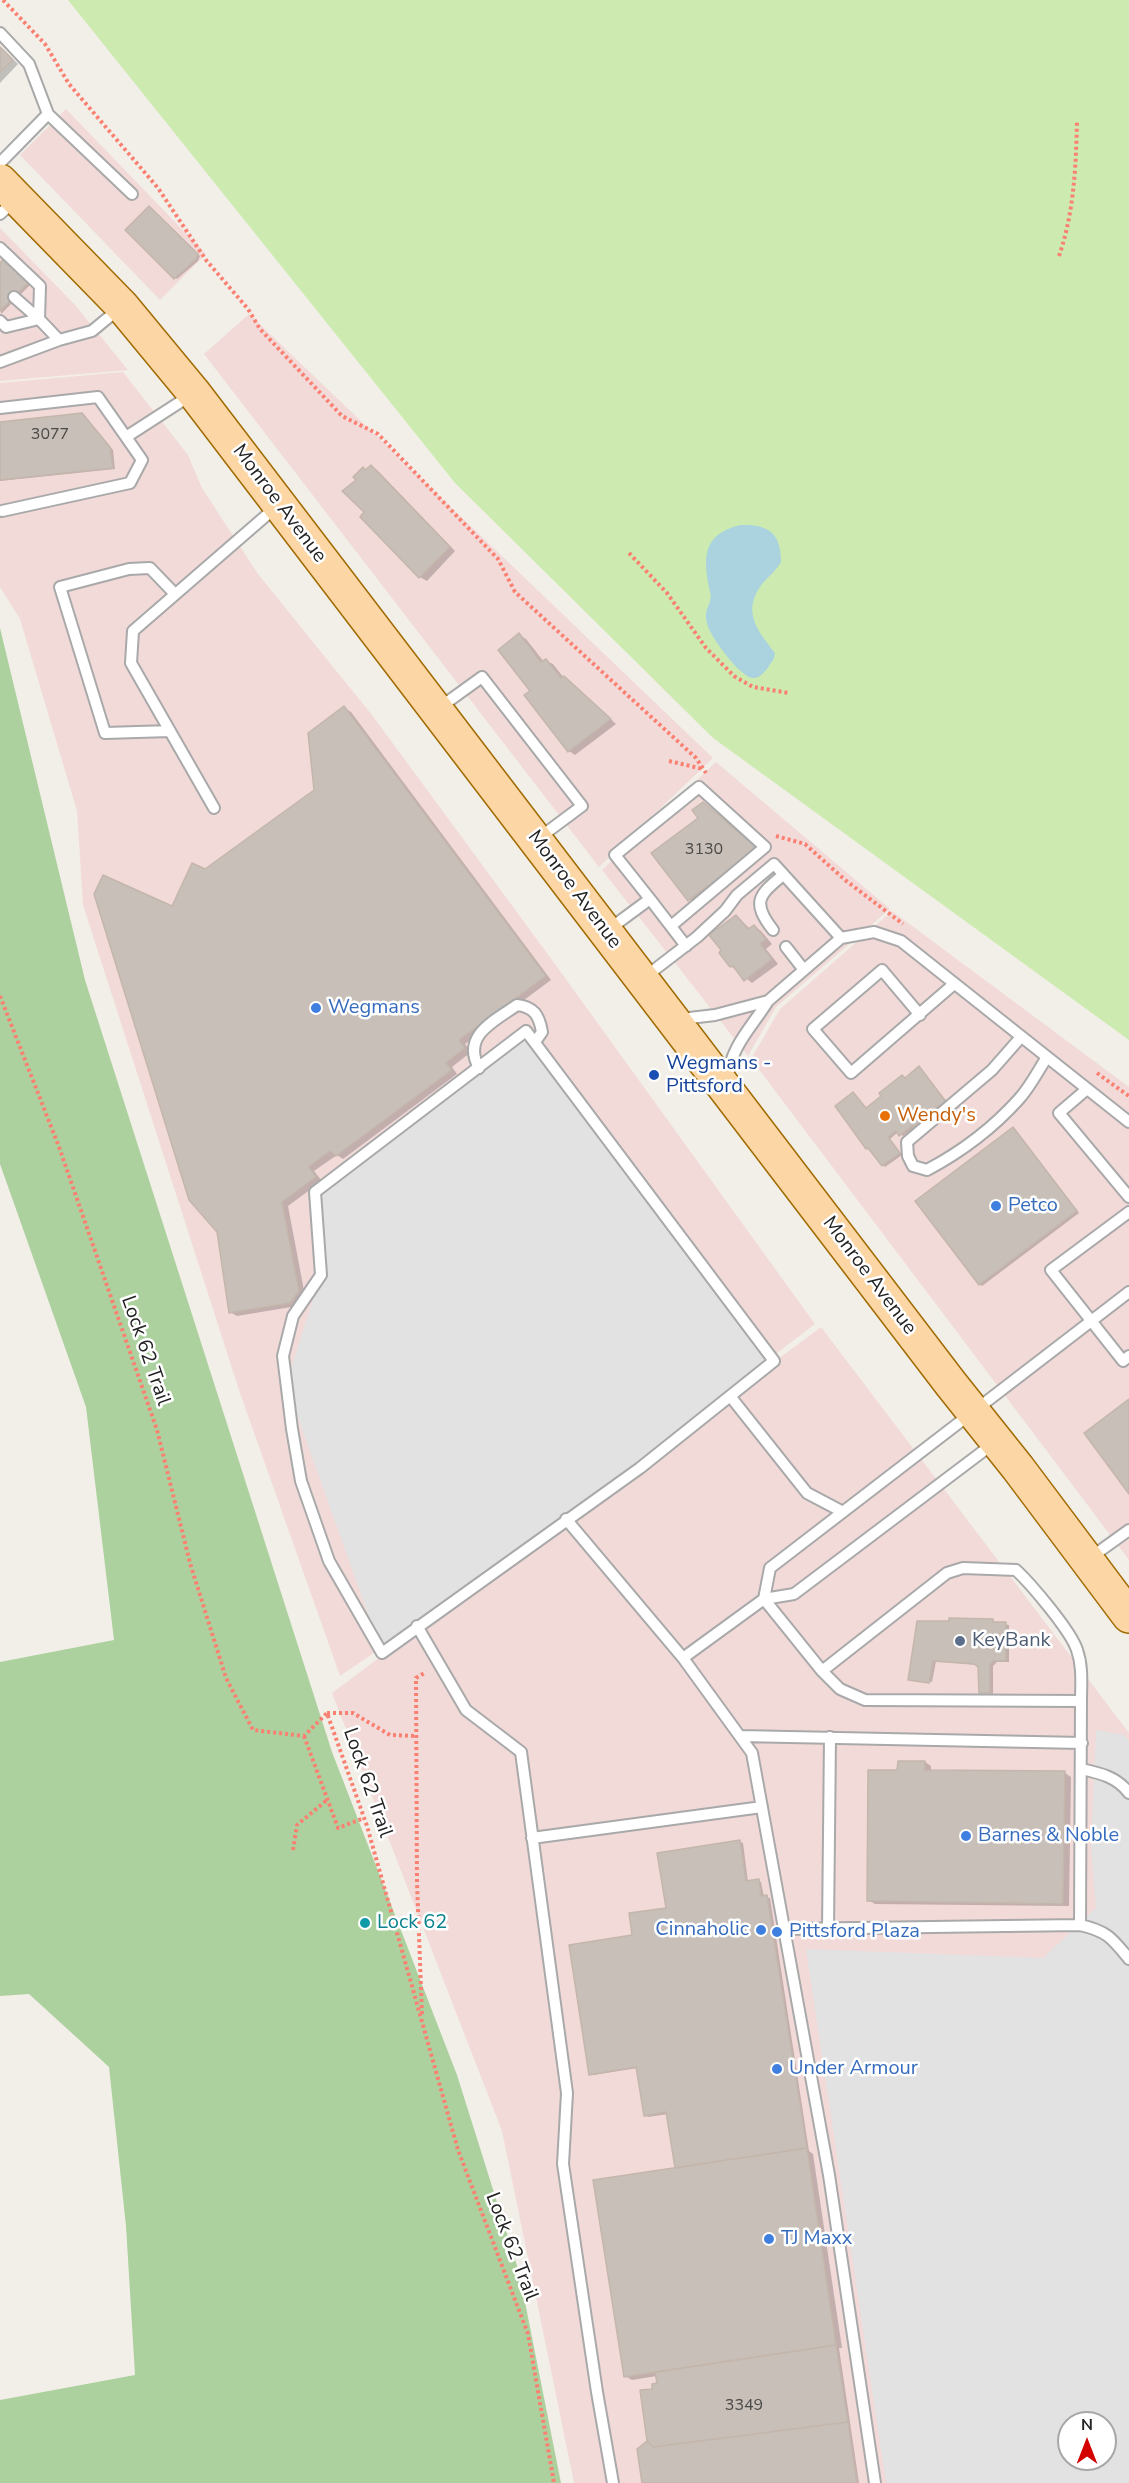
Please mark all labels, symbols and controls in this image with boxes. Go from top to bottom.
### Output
house number: 3077 [31,425,69,445]
street label: Monroe Avenue [227,440,331,568]
street label: Monroe Avenue [522,826,626,954]
house number: 3130 [685,840,723,860]
place label: Wegmans [328,996,420,1020]
marker: Wegmans [309,1001,323,1015]
place label: Wegmans - Pittsford [666,1052,772,1099]
marker: Wegmans - Pittsford [647,1068,661,1082]
place label: Wendy's [897,1104,976,1128]
marker: Wendy's [878,1109,892,1123]
place label: Petco [1008,1194,1058,1218]
marker: Petco [989,1199,1003,1213]
street label: Monroe Avenue [817,1212,921,1340]
street label: Lock 62 Trail [115,1293,175,1409]
place label: KeyBank [972,1629,1051,1653]
marker: KeyBank [953,1634,967,1648]
street label: Lock 62 Trail [337,1725,397,1841]
place label: Barnes & Noble [978,1824,1119,1848]
marker: Barnes & Noble [959,1829,973,1843]
place label: Lock 62 [377,1911,447,1935]
marker: Lock 62 [358,1916,372,1930]
place label: Cinnaholic [655,1918,749,1942]
place label: Pittsford Plaza [789,1920,920,1944]
marker: Cinnaholic [754,1923,768,1937]
marker: Pittsford Plaza [770,1925,784,1939]
place label: Under Armour [789,2057,918,2081]
marker: Under Armour [770,2062,784,2076]
street label: Lock 62 Trail [479,2189,543,2305]
place label: TJ Maxx [781,2227,852,2251]
marker: TJ Maxx [762,2232,776,2246]
house number: 3349 [725,2396,763,2416]
north arrow [1057,2411,1117,2471]
text: N [1081,2414,1093,2436]

